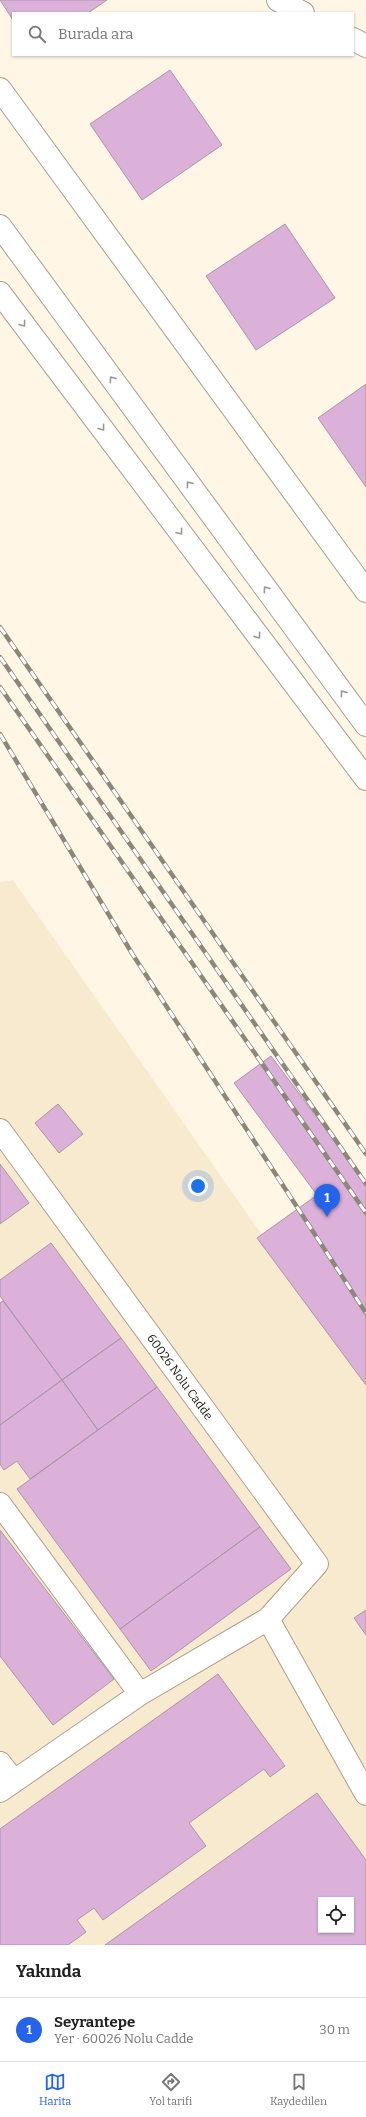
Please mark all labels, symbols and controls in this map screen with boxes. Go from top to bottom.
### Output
search box [12,12,354,56]
icon: search [26,23,48,45]
text: Burada ara [58,25,134,43]
one-way arrow [19,320,26,327]
one-way arrow [109,376,117,383]
one-way arrow [97,424,104,431]
one-way arrow [187,481,194,488]
one-way arrow [175,528,183,535]
one-way arrow [264,586,271,593]
one-way arrow [253,631,260,638]
one-way arrow [341,691,348,698]
your location [188,1176,208,1196]
pin: 1 [314,1184,340,1217]
street label: 60026 Nolu Cadde [144,1331,216,1423]
map controls [318,1897,354,1933]
button: locate [318,1897,354,1933]
text: Yakında [16,1961,81,1982]
text: Seyrantepe [54,2013,135,2031]
text: 1 [26,2022,32,2037]
text: 30 m [319,2022,350,2037]
text: Yer · 60026 Nolu Cadde [54,2031,193,2046]
tab: Harita [39,2071,71,2108]
tab: Yol tarifi [149,2071,192,2108]
tab: Kaydedilen [270,2071,327,2108]

